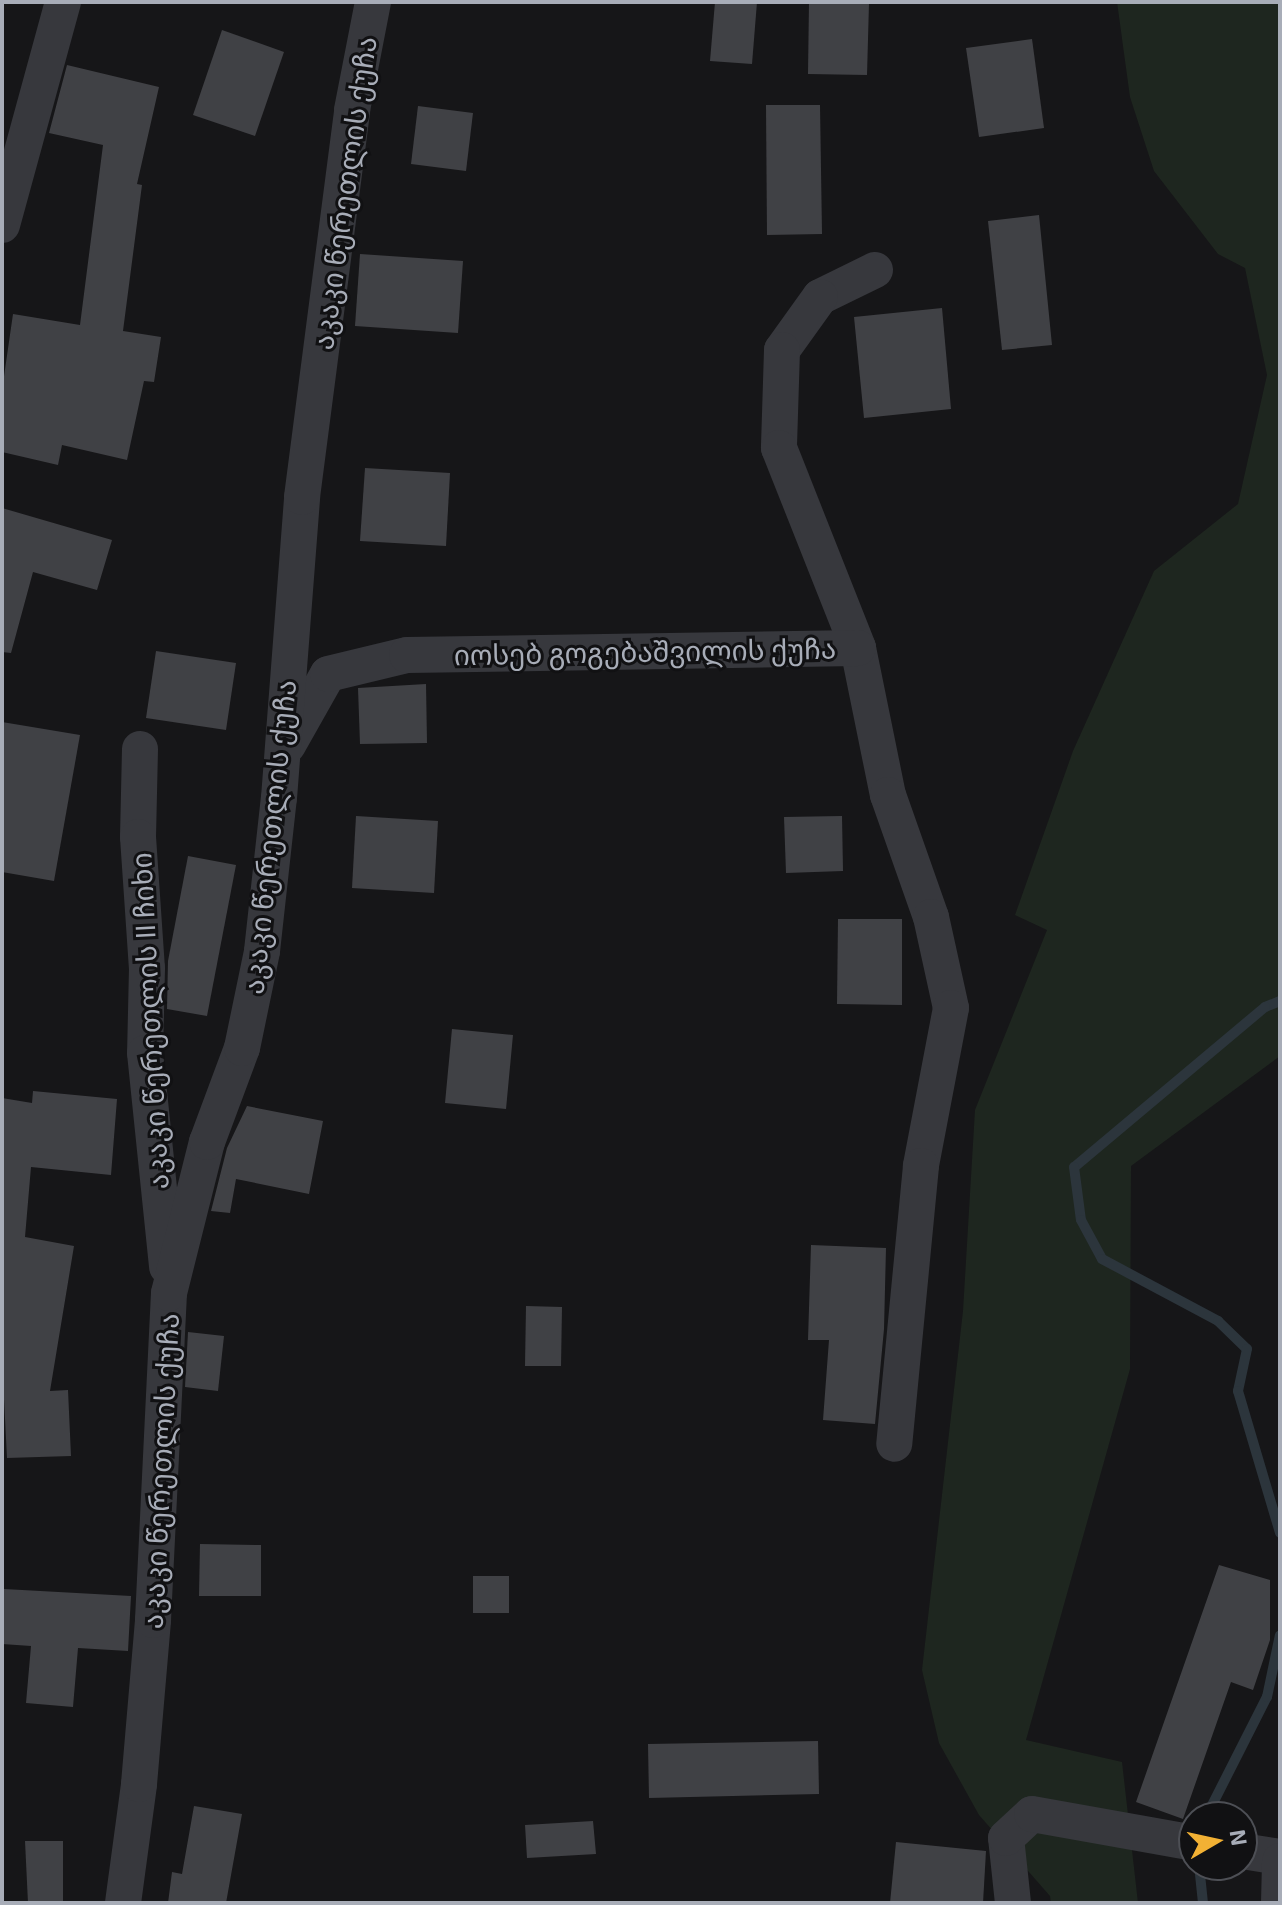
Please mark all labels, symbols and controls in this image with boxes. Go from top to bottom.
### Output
street label: აკაკი წერეთლის ქუჩა [305,34,383,352]
street label: იოსებ გოგებაშვილის ქუჩა [454,631,836,671]
street label: აკაკი წერეთლის ქუჩა [236,678,302,996]
street label: აკაკი წერეთლის II ჩიხი [123,852,175,1190]
street label: აკაკი წერეთლის ქუჩა [135,1312,185,1630]
north arrow [1178,1801,1258,1881]
text: N [1226,1828,1254,1847]

